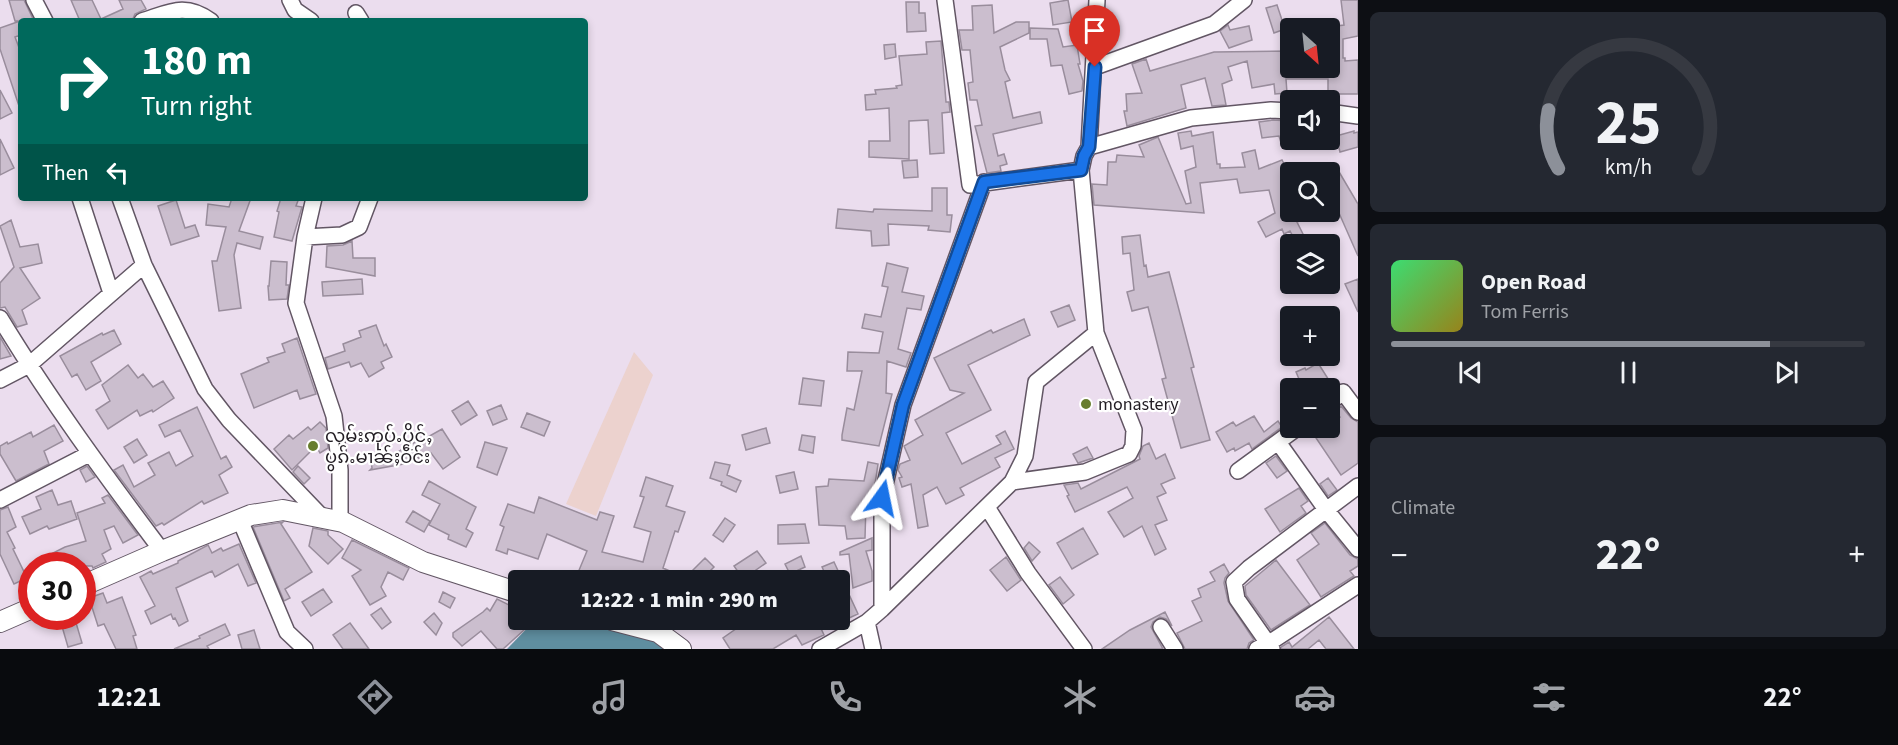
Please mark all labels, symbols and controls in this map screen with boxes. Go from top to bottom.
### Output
pin [1069,5,1120,67]
icon: arrive [1078,14,1111,47]
north arrow [1280,18,1340,78]
map controls [1280,18,1340,438]
text: 180 m [141,31,252,91]
icon: right [42,42,120,120]
text: 25 [1595,79,1661,168]
text: Turn right [141,87,252,126]
button: sound [1280,90,1340,150]
text: km/h [1604,153,1652,184]
icon: left [101,156,134,189]
text: Then [42,157,89,189]
button: search [1280,162,1340,222]
button: layers [1280,234,1340,294]
text: Open Road [1481,266,1586,298]
text: Tom Ferris [1481,298,1569,326]
button: + [1280,306,1340,366]
icon: previous [1454,356,1487,389]
icon: pause [1612,356,1645,389]
icon: next [1770,356,1803,389]
button: − [1280,378,1340,438]
place label: monastery [1098,392,1179,417]
marker: monastery [1079,397,1093,411]
place label: လုမ်းဢုပ်ႉပိူင်ႇ ပွၵ်ႉမၢၼ်ႈဝဵင်း [325,422,432,472]
marker: လုမ်းဢုပ်ႉပိူင်ႇ ပွၵ်ႉမၢၼ်ႈဝဵင်း [306,439,320,453]
position arrow [850,466,914,530]
text: Climate [1391,494,1455,522]
text: 22° [1596,523,1660,587]
text: − [1391,532,1407,579]
text: + [1849,532,1865,579]
speed limit sign: 30 [18,552,96,630]
text: 12:22 · 1 min · 290 m [580,584,778,616]
icon: directions [354,676,396,718]
icon: music [589,676,631,718]
icon: phone [824,676,866,718]
icon: climate [1059,676,1101,718]
icon: car [1294,676,1336,718]
icon: filters [1528,676,1570,718]
text: 12:21 [96,678,162,717]
text: 22° [1763,678,1802,717]

